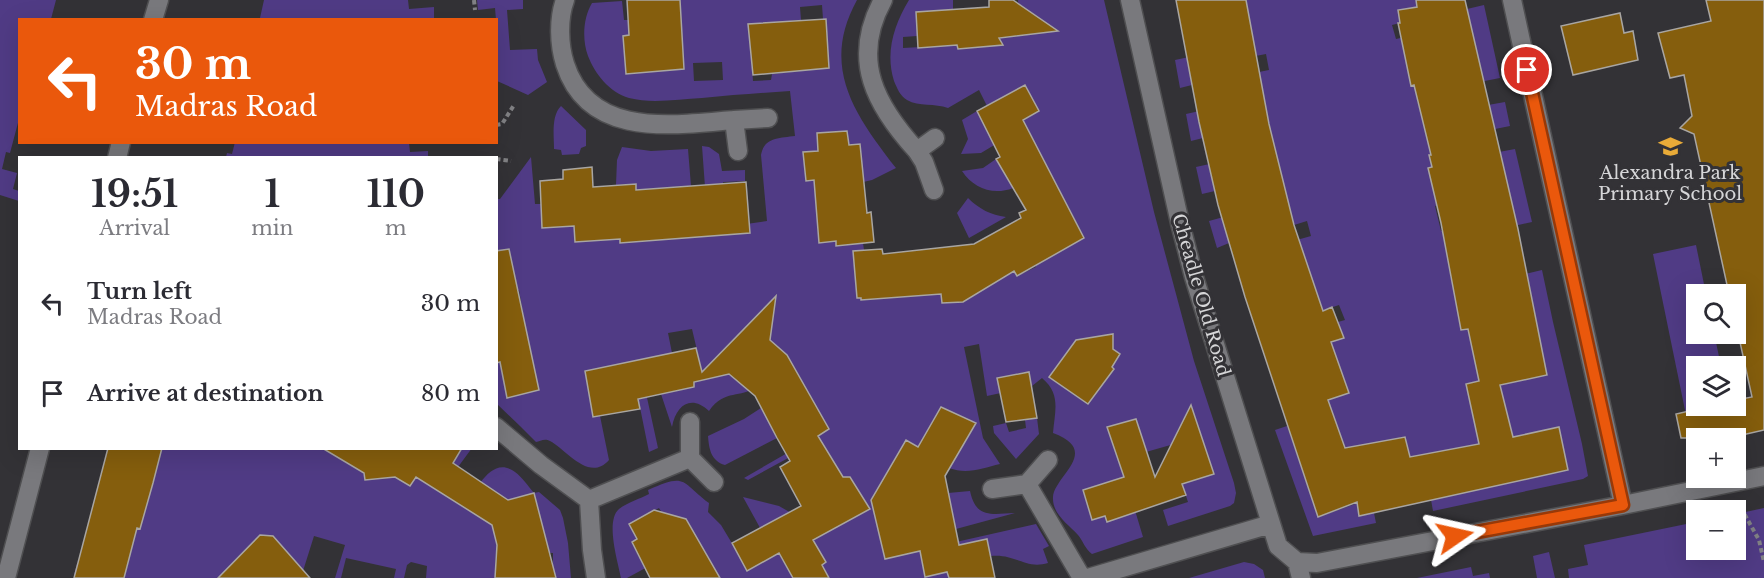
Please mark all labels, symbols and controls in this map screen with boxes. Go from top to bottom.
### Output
text: 30 m [135,38,251,90]
icon: left [36,42,114,120]
pin [1501,44,1552,95]
icon: arrive [1510,53,1543,86]
text: Madras Road [135,90,317,123]
school or university icon: Alexandra Park Primary School [1657,134,1683,160]
place label: Alexandra Park Primary School [1598,162,1742,205]
text: 19:51 [91,172,178,217]
text: 1 [264,172,280,217]
text: 110 [366,172,425,217]
street label: Cheadle Old Road [1167,211,1235,379]
text: Arrival [99,216,170,240]
text: min [251,216,293,240]
text: m [385,216,406,240]
text: Turn left [87,278,192,305]
map controls [1686,284,1746,560]
button: search [1686,284,1746,344]
icon: left [36,287,69,320]
text: 30 m [421,290,480,317]
text: Madras Road [87,305,222,329]
button: layers [1686,356,1746,416]
icon: arrive [36,377,69,410]
text: Arrive at destination [87,380,324,407]
text: 80 m [421,380,480,407]
button: + [1686,428,1746,488]
button: − [1686,500,1746,560]
position arrow [1423,504,1487,568]

